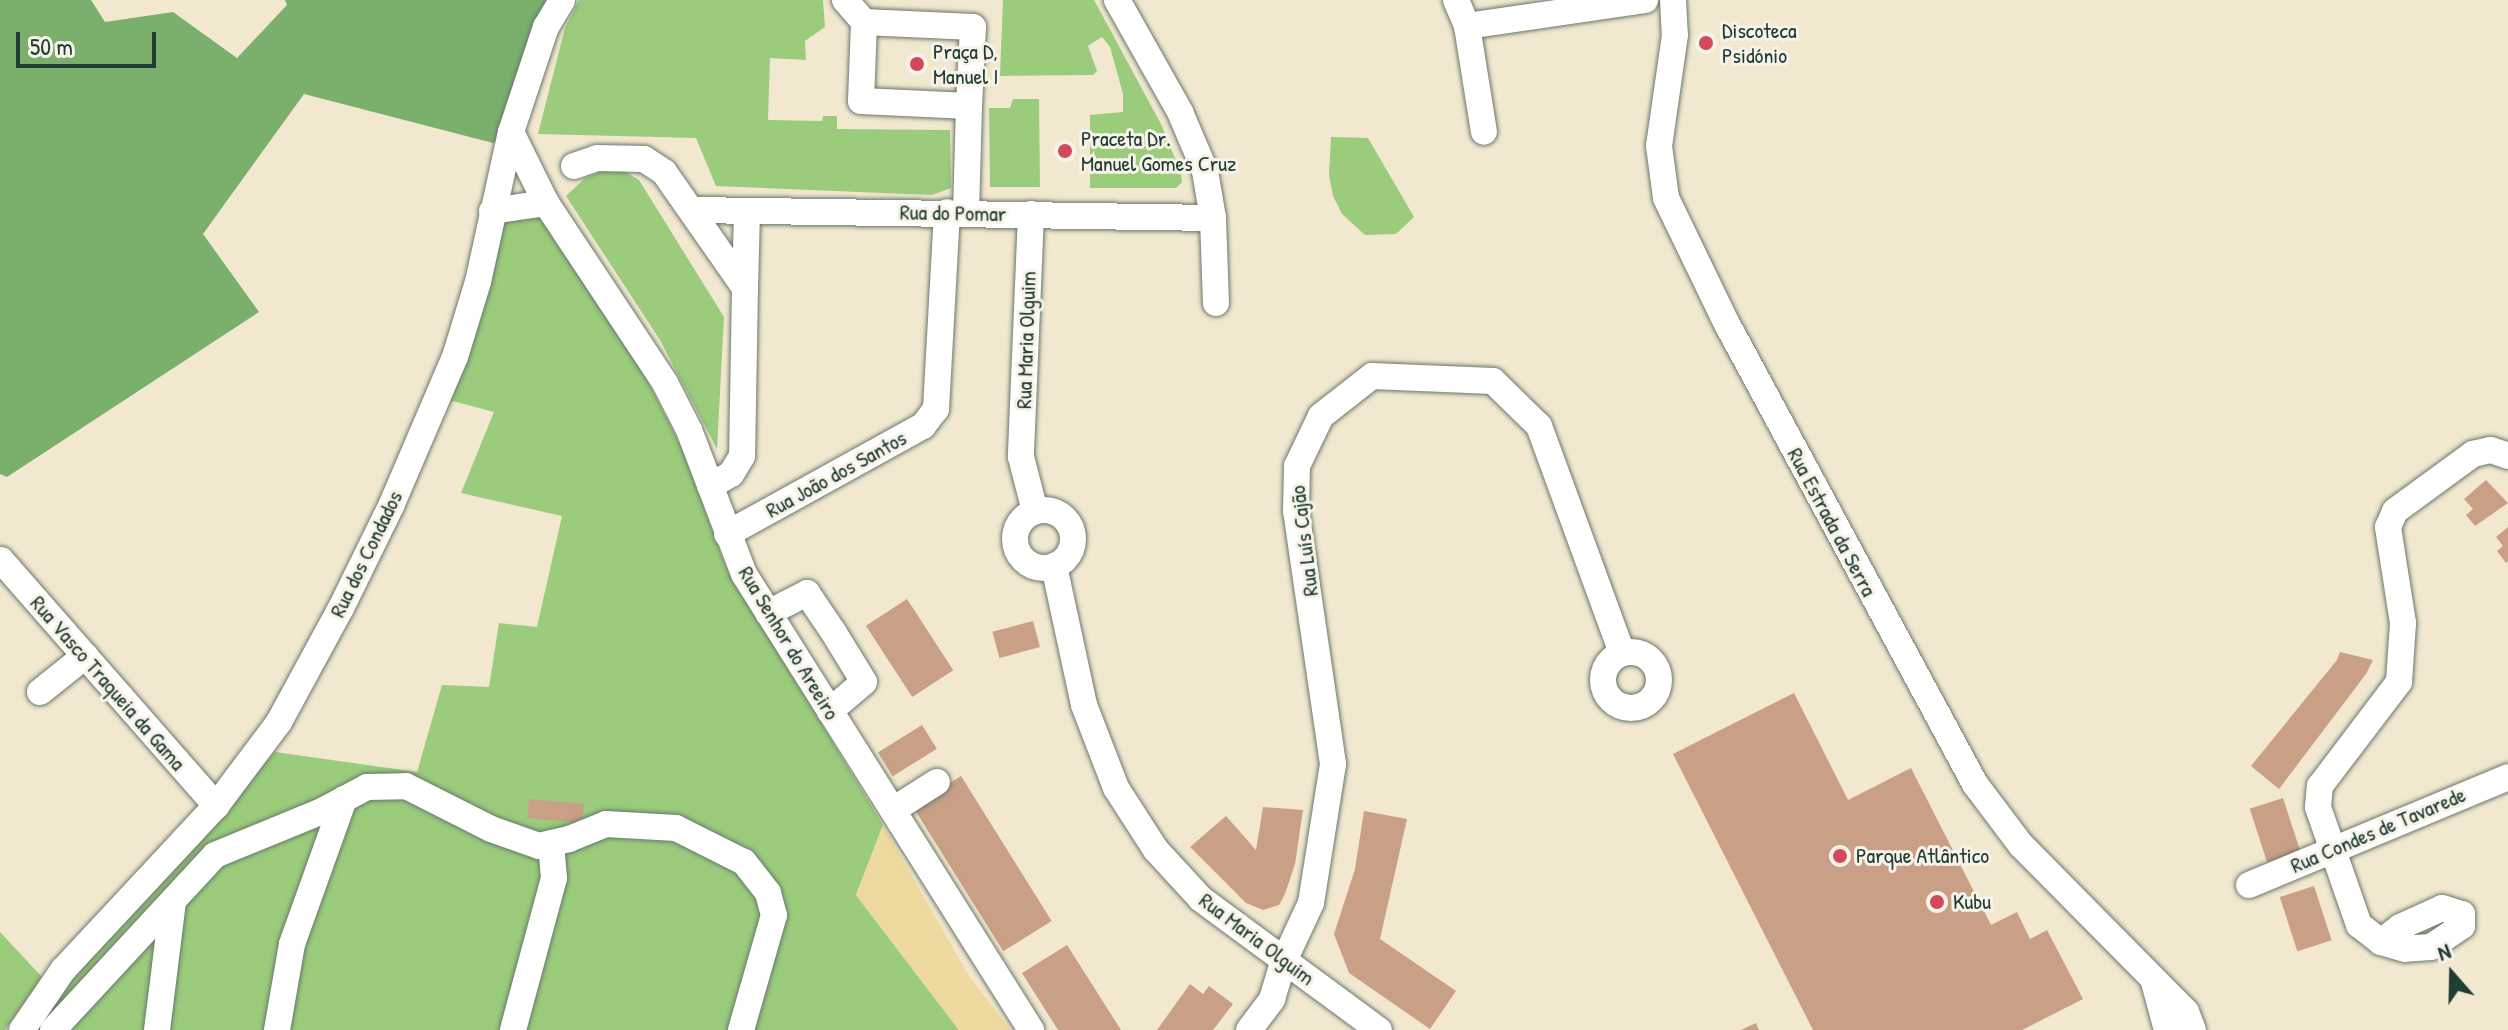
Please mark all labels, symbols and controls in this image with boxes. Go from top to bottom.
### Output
scale bar [20,16,160,66]
place label: Discoteca Psidónio [1722,17,1797,68]
text: 50 m [30,30,73,62]
marker: Discoteca Psidónio [1697,34,1715,52]
place label: Praça D, Manuel I [933,38,998,90]
marker: Praça D, Manuel I [908,55,926,73]
place label: Praceta Dr. Manuel Gomes Cruz [1081,125,1237,176]
marker: Praceta Dr. Manuel Gomes Cruz [1056,142,1074,160]
street label: Rua do Pomar [900,199,1006,227]
street label: Rua Maria Olguim [1010,271,1042,409]
street label: Rua João dos Santos [761,425,911,523]
street label: Rua Estrada da Serra [1782,443,1882,601]
street label: Rua Luís Cajão [1284,484,1324,598]
street label: Rua dos Condados [324,486,408,622]
street label: Rua Senhor do Areeiro [733,561,845,725]
street label: Rua Vasco Traqueia da Gama [25,590,191,776]
street label: Rua Condes de Tavarede [2287,781,2469,879]
place label: Parque Atlântico [1856,843,1989,869]
marker: Parque Atlântico [1831,847,1849,865]
street label: Rua Maria Olguim [1194,887,1320,991]
place label: Kubu [1953,889,1991,915]
marker: Kubu [1928,893,1946,911]
north arrow [2412,934,2492,1014]
text: N [2433,935,2454,968]

